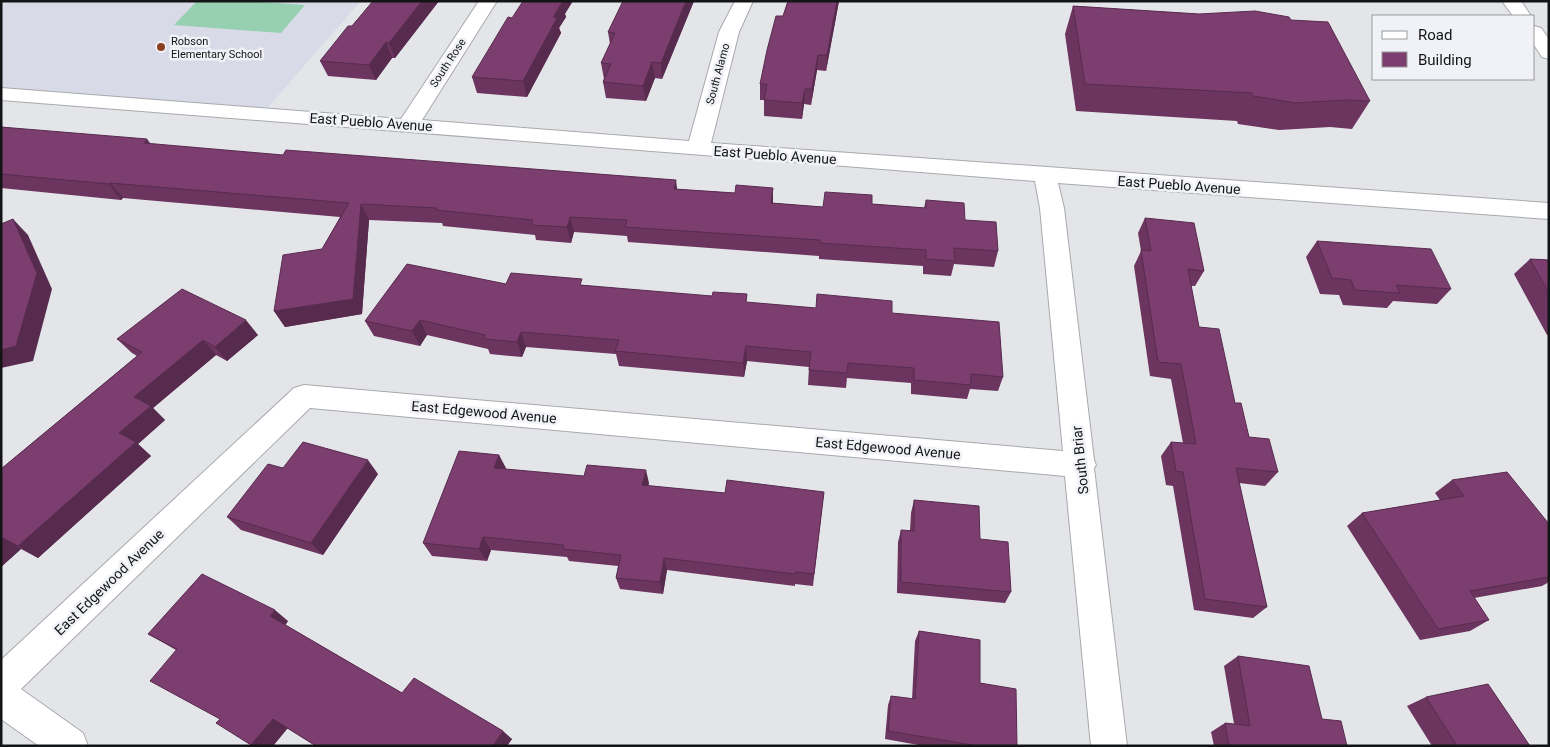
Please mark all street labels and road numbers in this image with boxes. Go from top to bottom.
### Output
street label: South Rose [427,36,469,90]
street label: South Alamo [704,42,732,106]
street label: East Pueblo Avenue [309,110,433,134]
street label: East Pueblo Avenue [713,143,837,167]
street label: East Pueblo Avenue [1117,173,1241,197]
street label: East Edgewood Avenue [411,398,557,426]
street label: South Briar [1068,425,1092,495]
street label: East Edgewood Avenue [815,434,961,462]
street label: East Edgewood Avenue [51,526,167,638]

